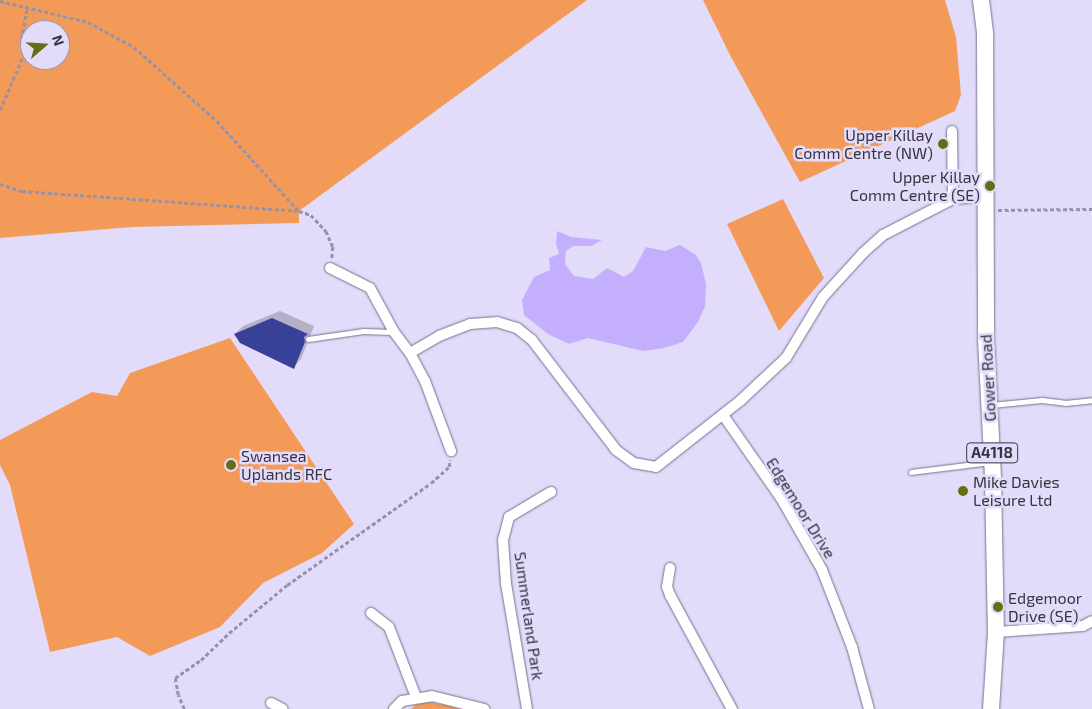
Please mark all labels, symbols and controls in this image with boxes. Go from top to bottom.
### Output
north arrow [20,20,70,70]
text: N [49,33,68,48]
place label: Upper Killay Comm Centre (NW) [794,125,933,163]
marker: Upper Killay Comm Centre (NW) [937,138,949,150]
place label: Upper Killay Comm Centre (SE) [850,167,980,205]
marker: Upper Killay Comm Centre (SE) [984,180,996,192]
street label: Gower Road [976,334,1000,422]
road number: A4118 [966,440,1018,466]
place label: Swansea Uplands RFC [241,446,332,484]
street label: Edgemoor Drive [762,454,840,562]
marker: Swansea Uplands RFC [225,459,237,471]
place label: Mike Davies Leisure Ltd [973,472,1060,510]
marker: Mike Davies Leisure Ltd [957,485,969,497]
street label: Summerland Park [510,551,548,681]
place label: Edgemoor Drive (SE) [1008,588,1082,626]
marker: Edgemoor Drive (SE) [992,601,1004,613]

